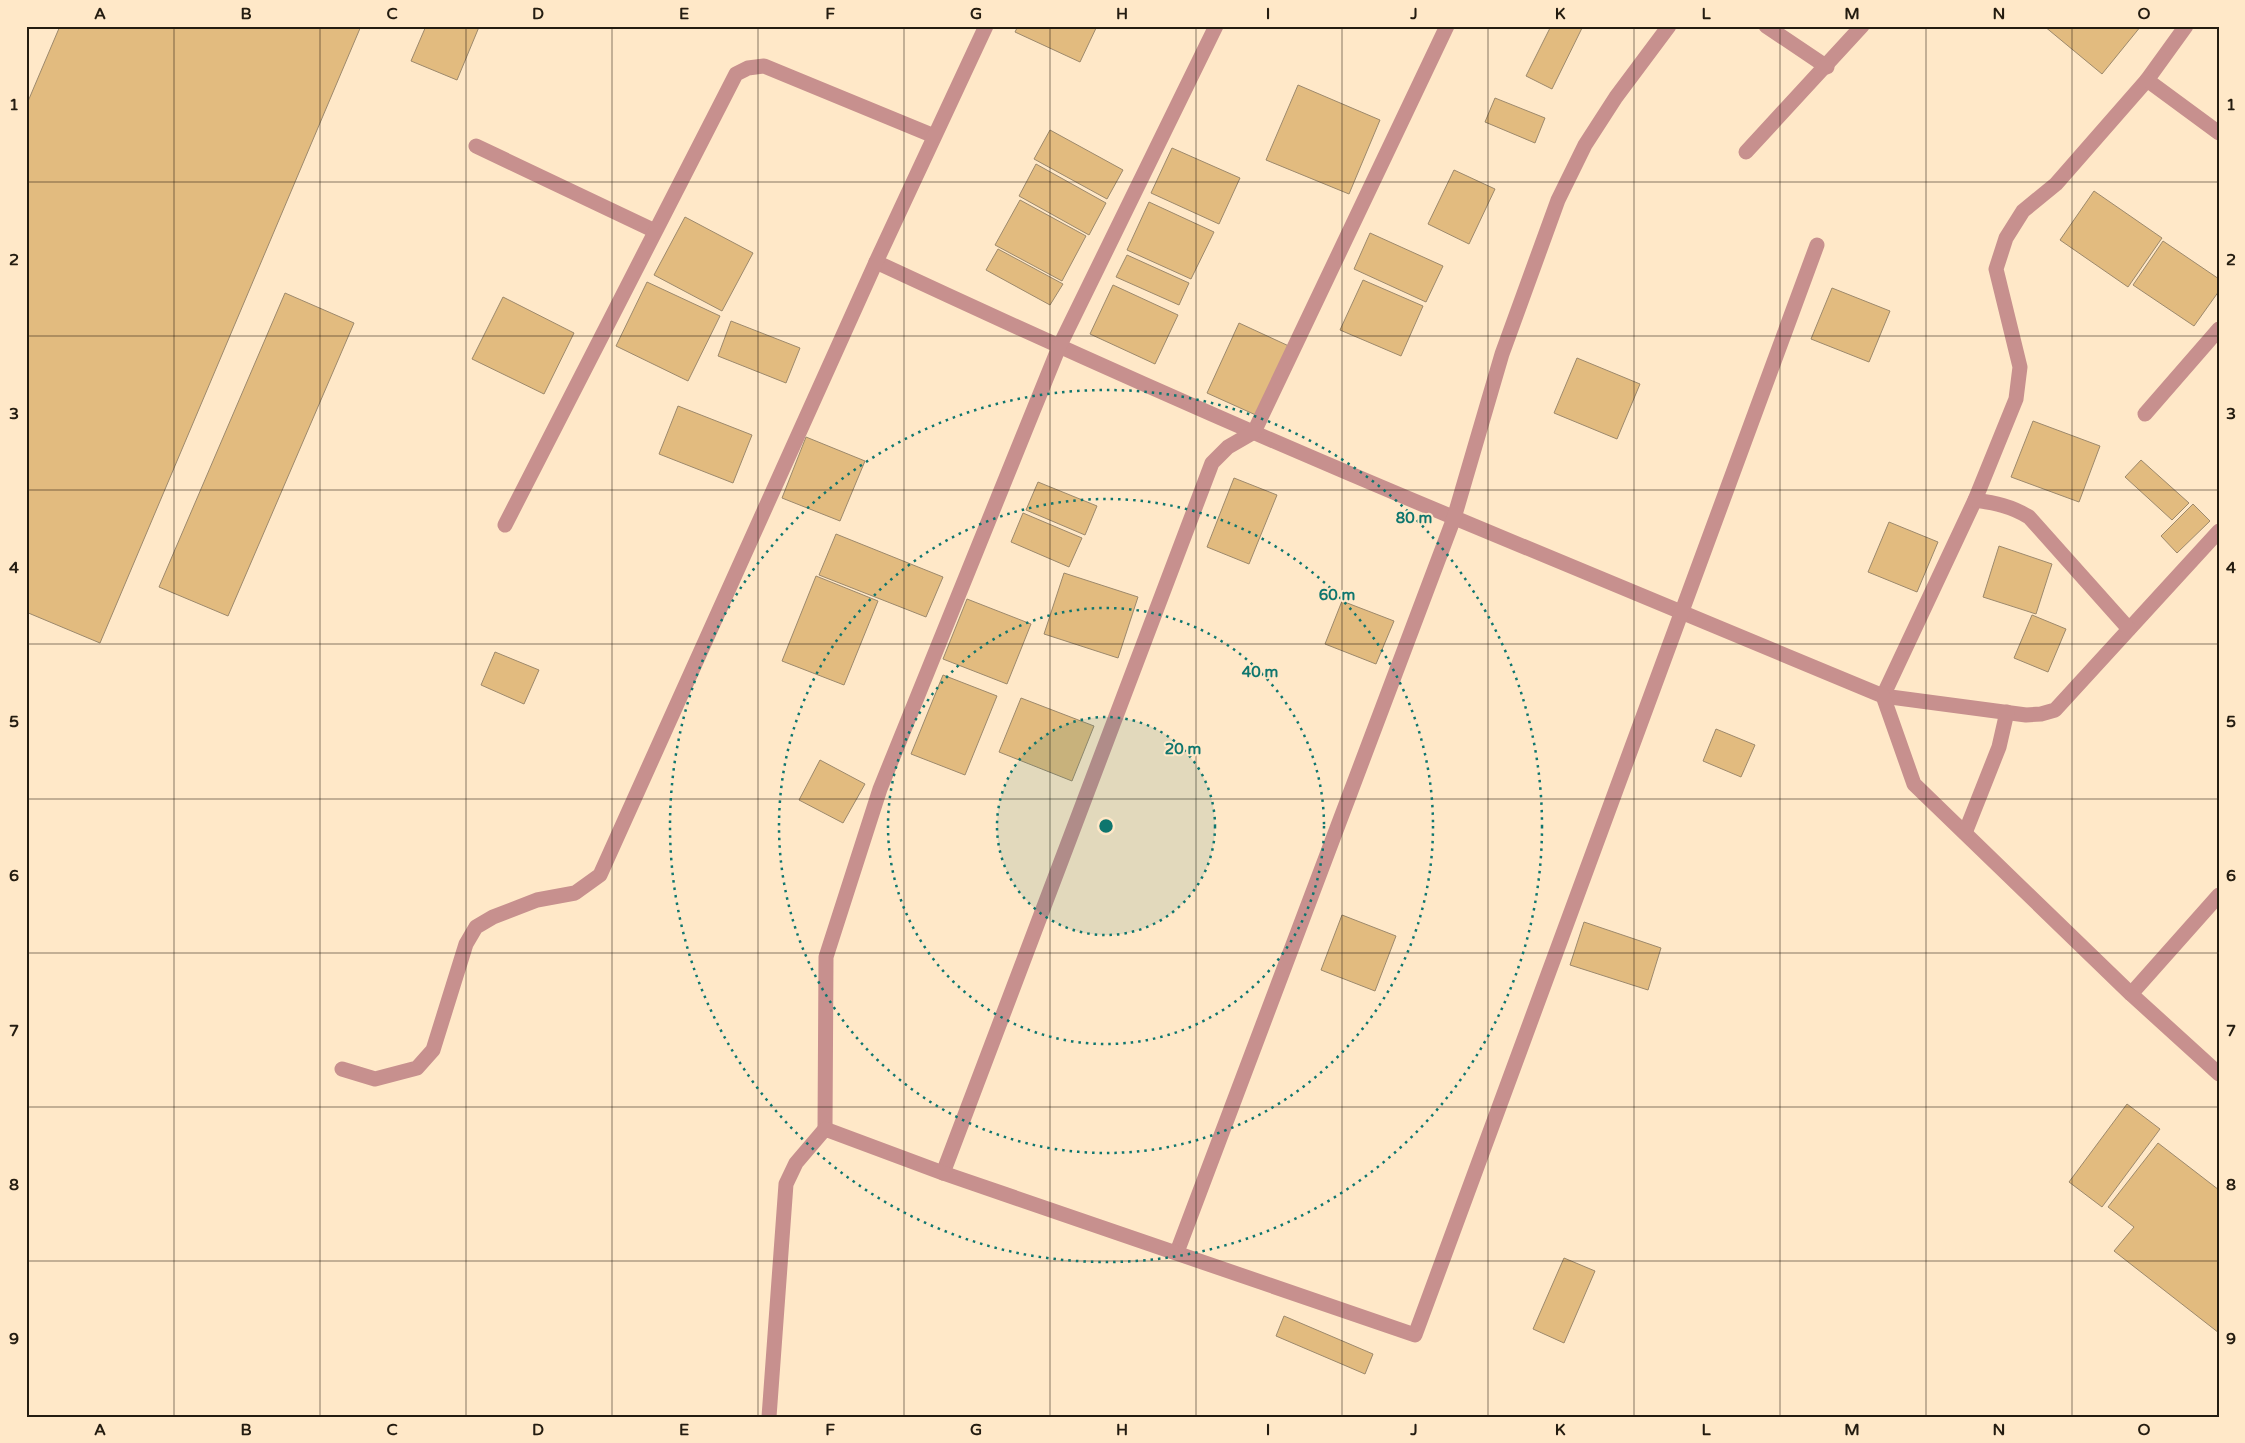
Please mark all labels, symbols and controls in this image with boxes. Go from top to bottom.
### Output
text: A [94,4,106,24]
text: B [240,4,252,24]
text: C [386,4,398,24]
text: D [532,4,544,24]
text: E [679,4,689,24]
text: F [825,4,835,24]
text: G [970,4,982,24]
text: H [1116,4,1128,24]
text: I [1266,4,1270,24]
text: J [1409,4,1418,24]
text: K [1555,4,1566,24]
text: L [1701,4,1711,24]
text: M [1844,4,1860,24]
text: N [1993,4,2005,24]
text: O [2138,4,2151,24]
text: 1 [9,95,19,115]
text: 1 [2226,95,2236,115]
text: 2 [9,250,19,270]
text: 2 [2226,250,2236,270]
text: 3 [9,404,19,424]
text: 3 [2226,404,2236,424]
text: 80 m [1396,509,1432,527]
text: 4 [9,558,19,578]
text: 4 [2226,558,2236,578]
text: 60 m [1319,586,1355,604]
text: 40 m [1242,663,1278,681]
text: 5 [9,712,19,732]
text: 5 [2226,712,2236,732]
text: 20 m [1165,740,1201,758]
centre of rings [1097,817,1115,835]
text: 6 [9,866,19,886]
text: 6 [2226,866,2236,886]
text: 7 [9,1021,19,1041]
text: 7 [2226,1021,2236,1041]
text: 8 [9,1175,19,1195]
text: 8 [2226,1175,2236,1195]
text: 9 [9,1329,19,1349]
text: 9 [2226,1329,2236,1349]
text: A [94,1420,106,1440]
text: B [240,1420,252,1440]
text: C [386,1420,398,1440]
text: D [532,1420,544,1440]
text: E [679,1420,689,1440]
text: F [825,1420,835,1440]
text: G [970,1420,982,1440]
text: H [1116,1420,1128,1440]
text: I [1266,1420,1270,1440]
text: J [1409,1420,1418,1440]
text: K [1555,1420,1566,1440]
text: L [1701,1420,1711,1440]
text: M [1844,1420,1860,1440]
text: N [1993,1420,2005,1440]
text: O [2138,1420,2151,1440]

